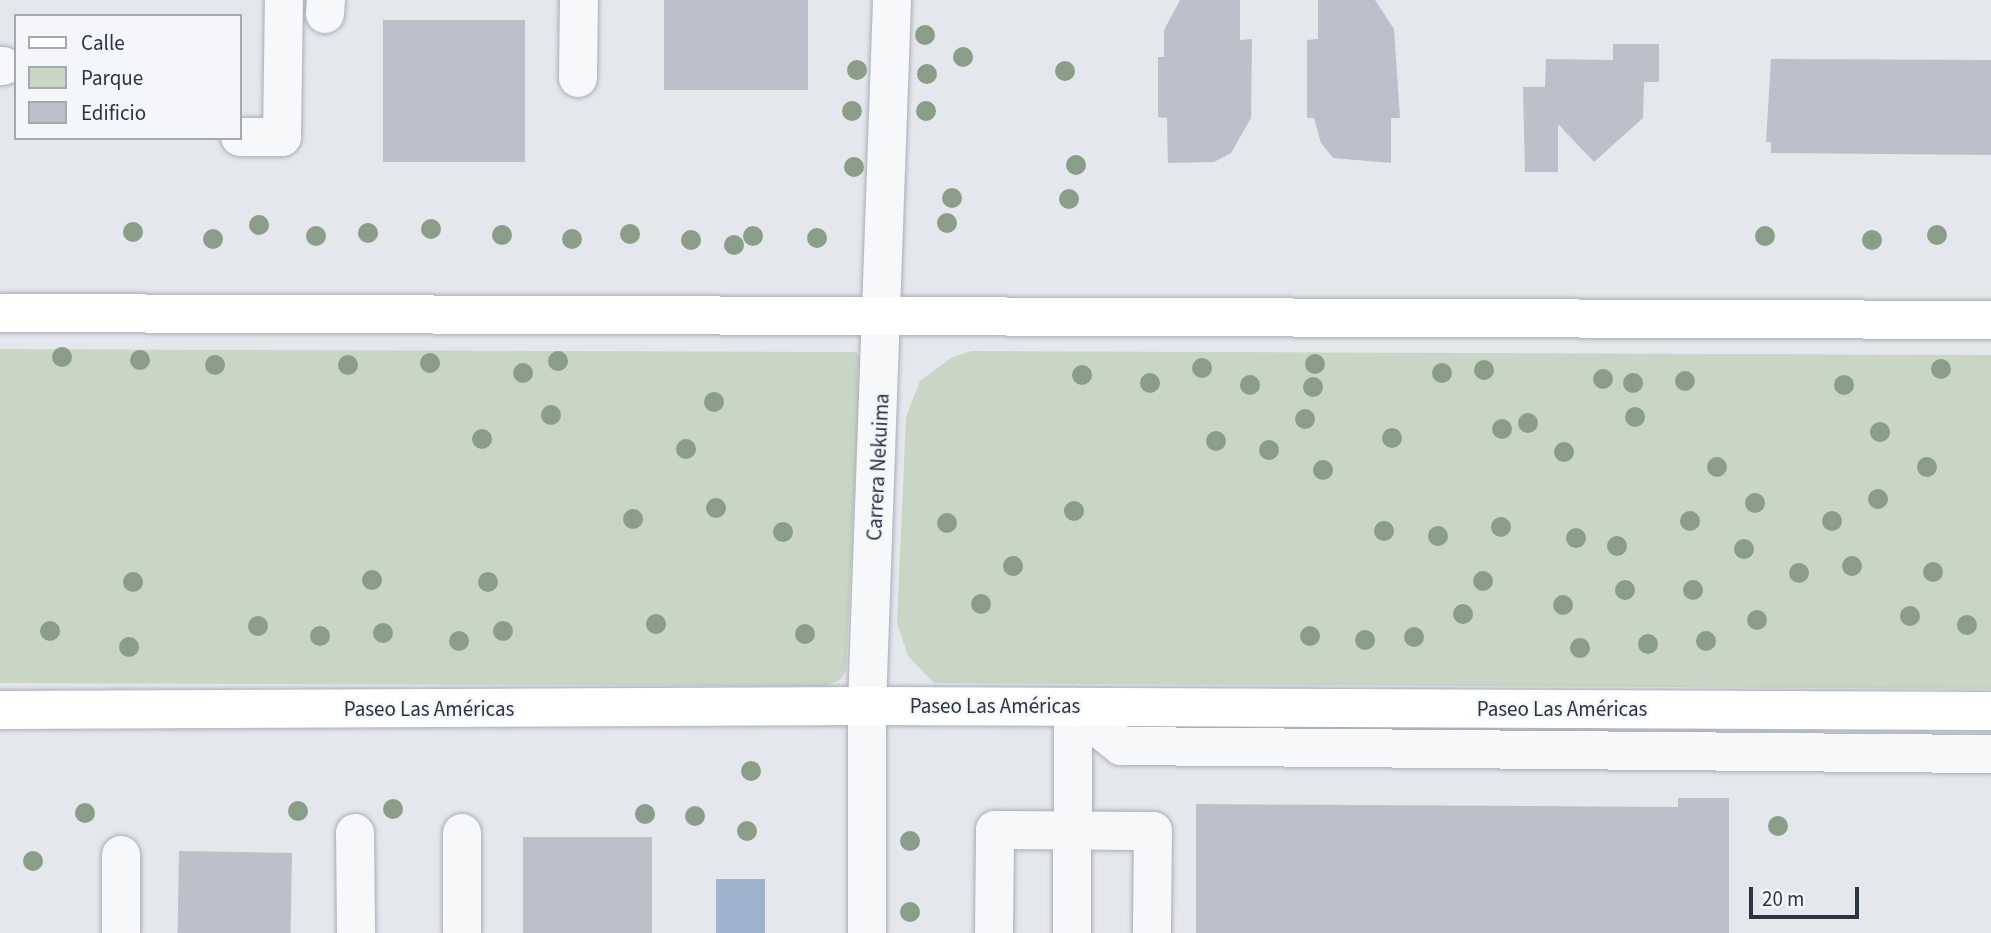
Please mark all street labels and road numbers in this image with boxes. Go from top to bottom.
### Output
street label: Carrera Nekuima [862,393,894,541]
street label: Paseo Las Américas [910,693,1080,719]
street label: Paseo Las Américas [344,696,514,722]
street label: Paseo Las Américas [1477,696,1647,722]

